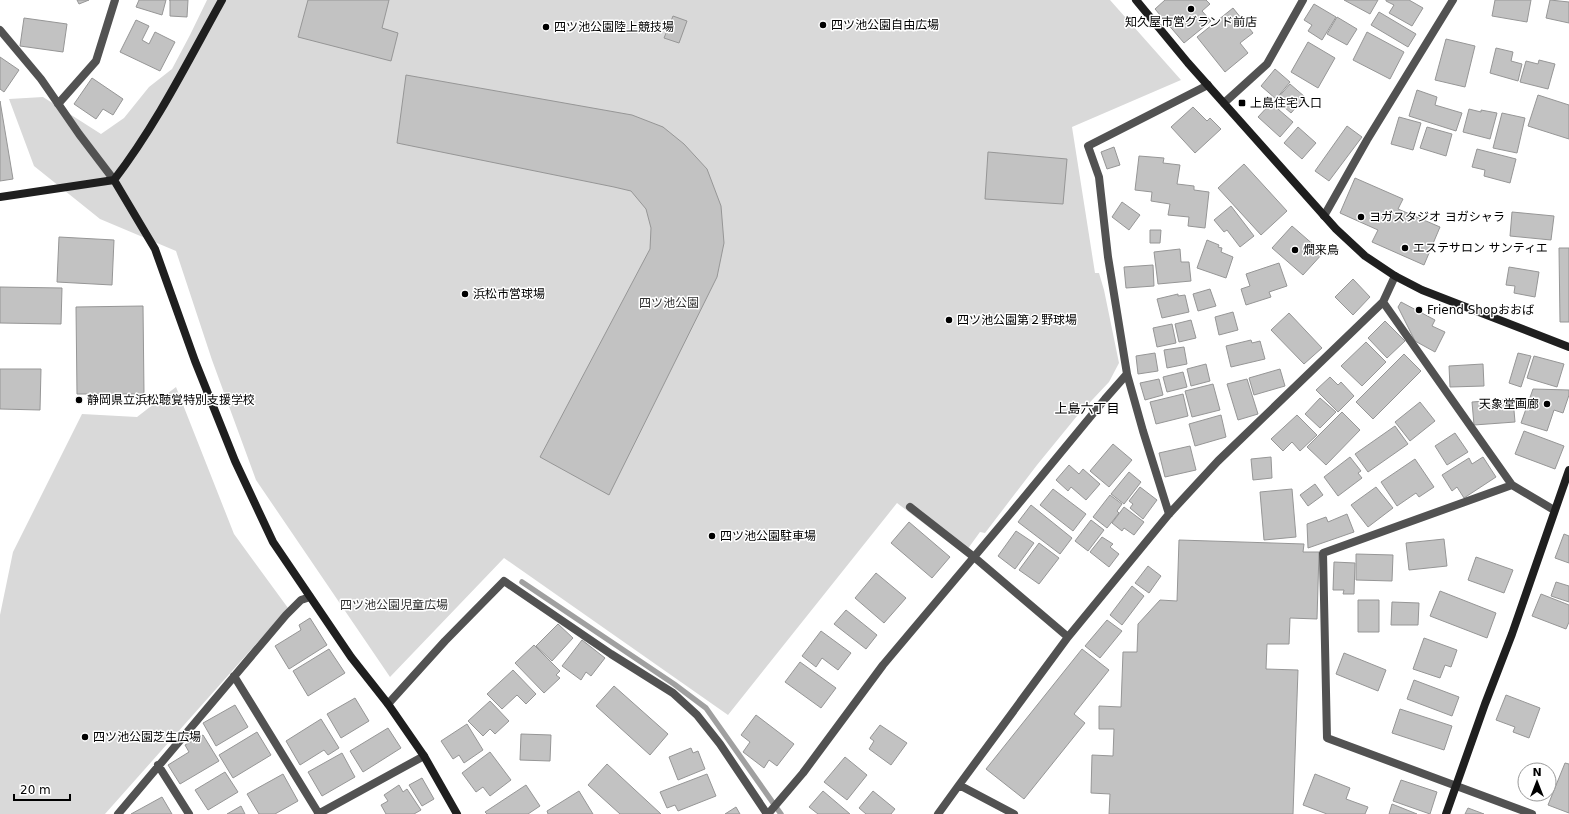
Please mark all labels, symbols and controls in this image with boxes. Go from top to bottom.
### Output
marker: 知久屋市営グランド前店 [1186,4,1196,14]
place label: 知久屋市営グランド前店 [1125,15,1257,29]
place label: 四ツ池公園自由広場 [831,18,939,32]
place label: 四ツ池公園陸上競技場 [554,20,674,34]
marker: 四ツ池公園自由広場 [818,20,828,30]
marker: 四ツ池公園陸上競技場 [541,22,551,32]
place label: 上島住宅入口 [1250,96,1322,110]
marker: 上島住宅入口 [1237,98,1247,108]
place label: ヨガスタジオ ヨガシャラ [1369,210,1505,224]
marker: ヨガスタジオ ヨガシャラ [1356,212,1366,222]
place label: エステサロン サンティエ [1413,241,1548,255]
place label: 燗来鳥 [1303,243,1339,257]
marker: エステサロン サンティエ [1400,243,1410,253]
marker: 燗来鳥 [1290,245,1300,255]
place label: 浜松市営球場 [473,287,545,301]
marker: 浜松市営球場 [460,289,470,299]
park label: 四ツ池公園 [639,296,699,310]
place label: Friend Shopおおば [1427,303,1534,317]
marker: Friend Shopおおば [1414,305,1424,315]
place label: 四ツ池公園第２野球場 [957,313,1077,327]
marker: 四ツ池公園第２野球場 [944,315,954,325]
place label: 静岡県立浜松聴覚特別支援学校 [87,393,255,407]
marker: 静岡県立浜松聴覚特別支援学校 [74,395,84,405]
place label: 天象堂画廊 [1479,397,1539,411]
marker: 天象堂画廊 [1542,399,1552,409]
district label: 上島六丁目 [1054,401,1120,416]
place label: 四ツ池公園駐車場 [720,529,816,543]
marker: 四ツ池公園駐車場 [707,531,717,541]
park label: 四ツ池公園児童広場 [340,598,448,612]
place label: 四ツ池公園芝生広場 [93,730,201,744]
marker: 四ツ池公園芝生広場 [80,732,90,742]
north arrow [1517,762,1557,802]
text: N [1532,766,1542,779]
scale bar [14,776,70,802]
text: 20 m [20,783,51,797]

